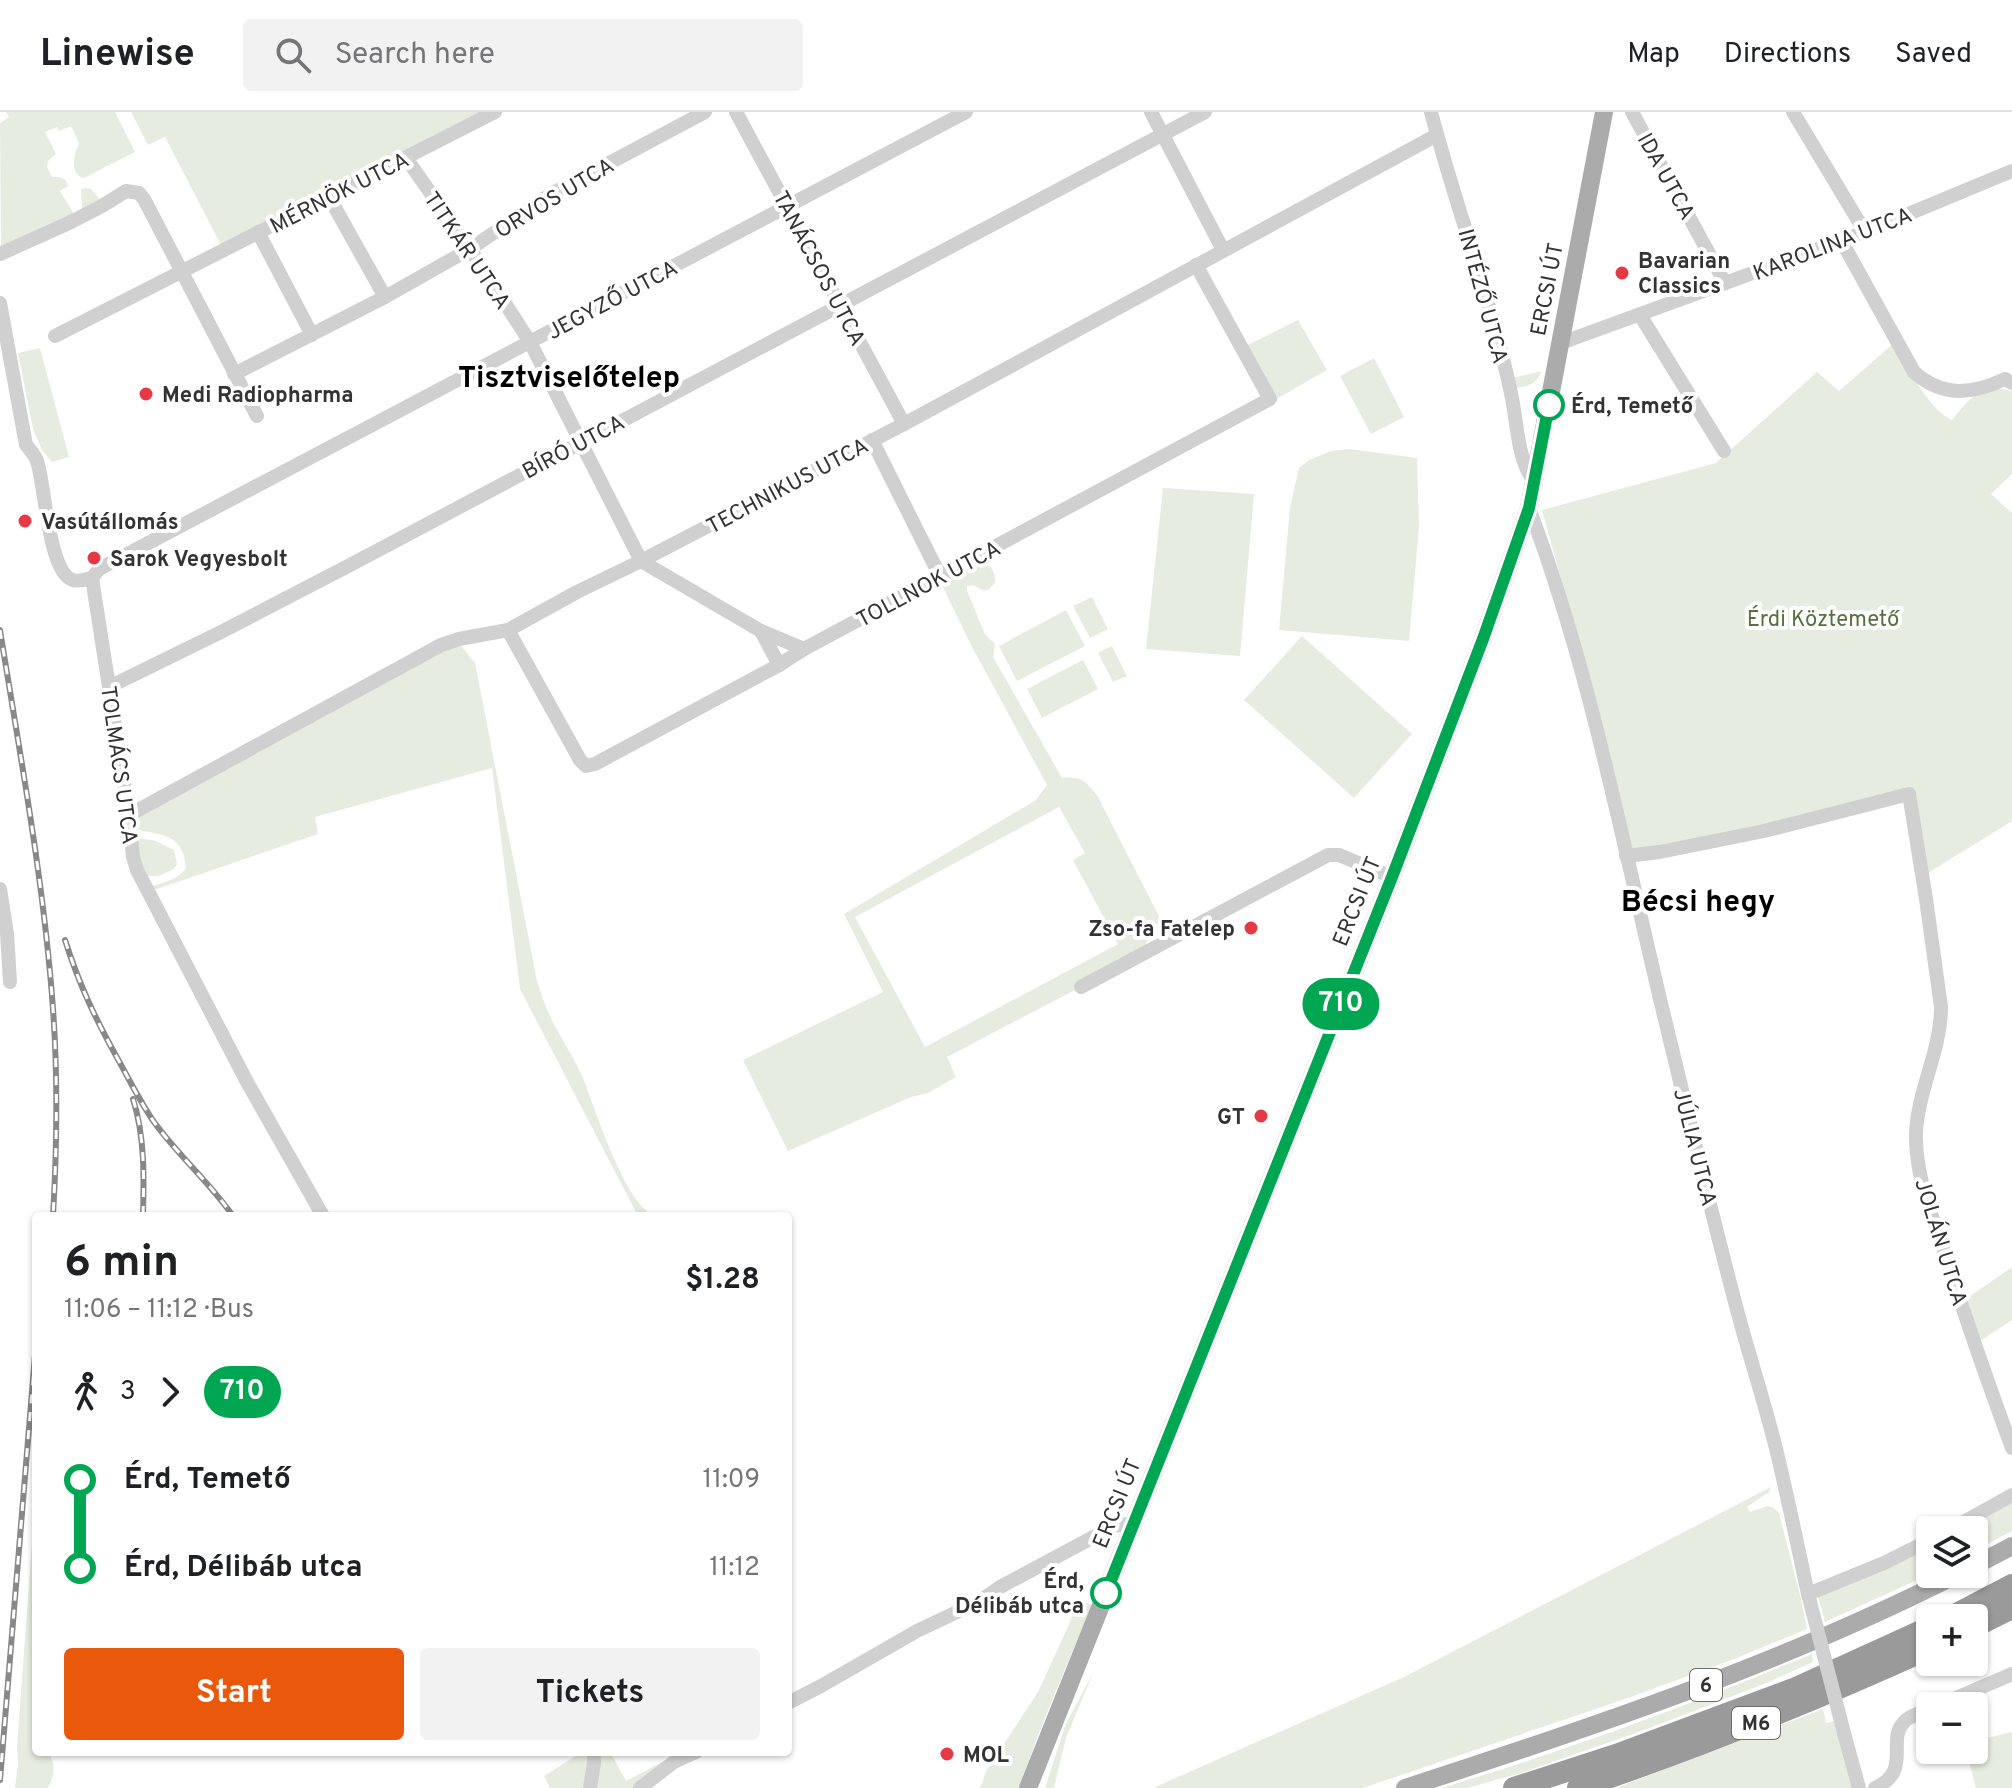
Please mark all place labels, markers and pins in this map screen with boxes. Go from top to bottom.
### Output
place label: Bavarian Classics [1638,249,1730,301]
marker: Bavarian Classics [1613,264,1631,282]
place label: Medi Radiopharma [162,383,354,410]
marker: Medi Radiopharma [137,385,155,403]
marker: Érd, Temető [1534,390,1564,420]
place label: Érd, Temető [1571,392,1695,421]
place label: Vasútállomás [41,510,179,537]
marker: Vasútállomás [16,512,34,530]
place label: Sarok Vegyesbolt [110,547,288,574]
marker: Sarok Vegyesbolt [85,549,103,567]
place label: Zso-fa Fatelep [1088,917,1235,944]
marker: Zso-fa Fatelep [1242,919,1260,937]
place label: GT [1217,1105,1245,1132]
marker: GT [1252,1107,1270,1125]
place label: Érd, Délibáb utca [955,1567,1084,1621]
marker: Érd, Délibáb utca [1091,1578,1121,1608]
place label: MOL [963,1743,1010,1770]
marker: MOL [938,1745,956,1763]

